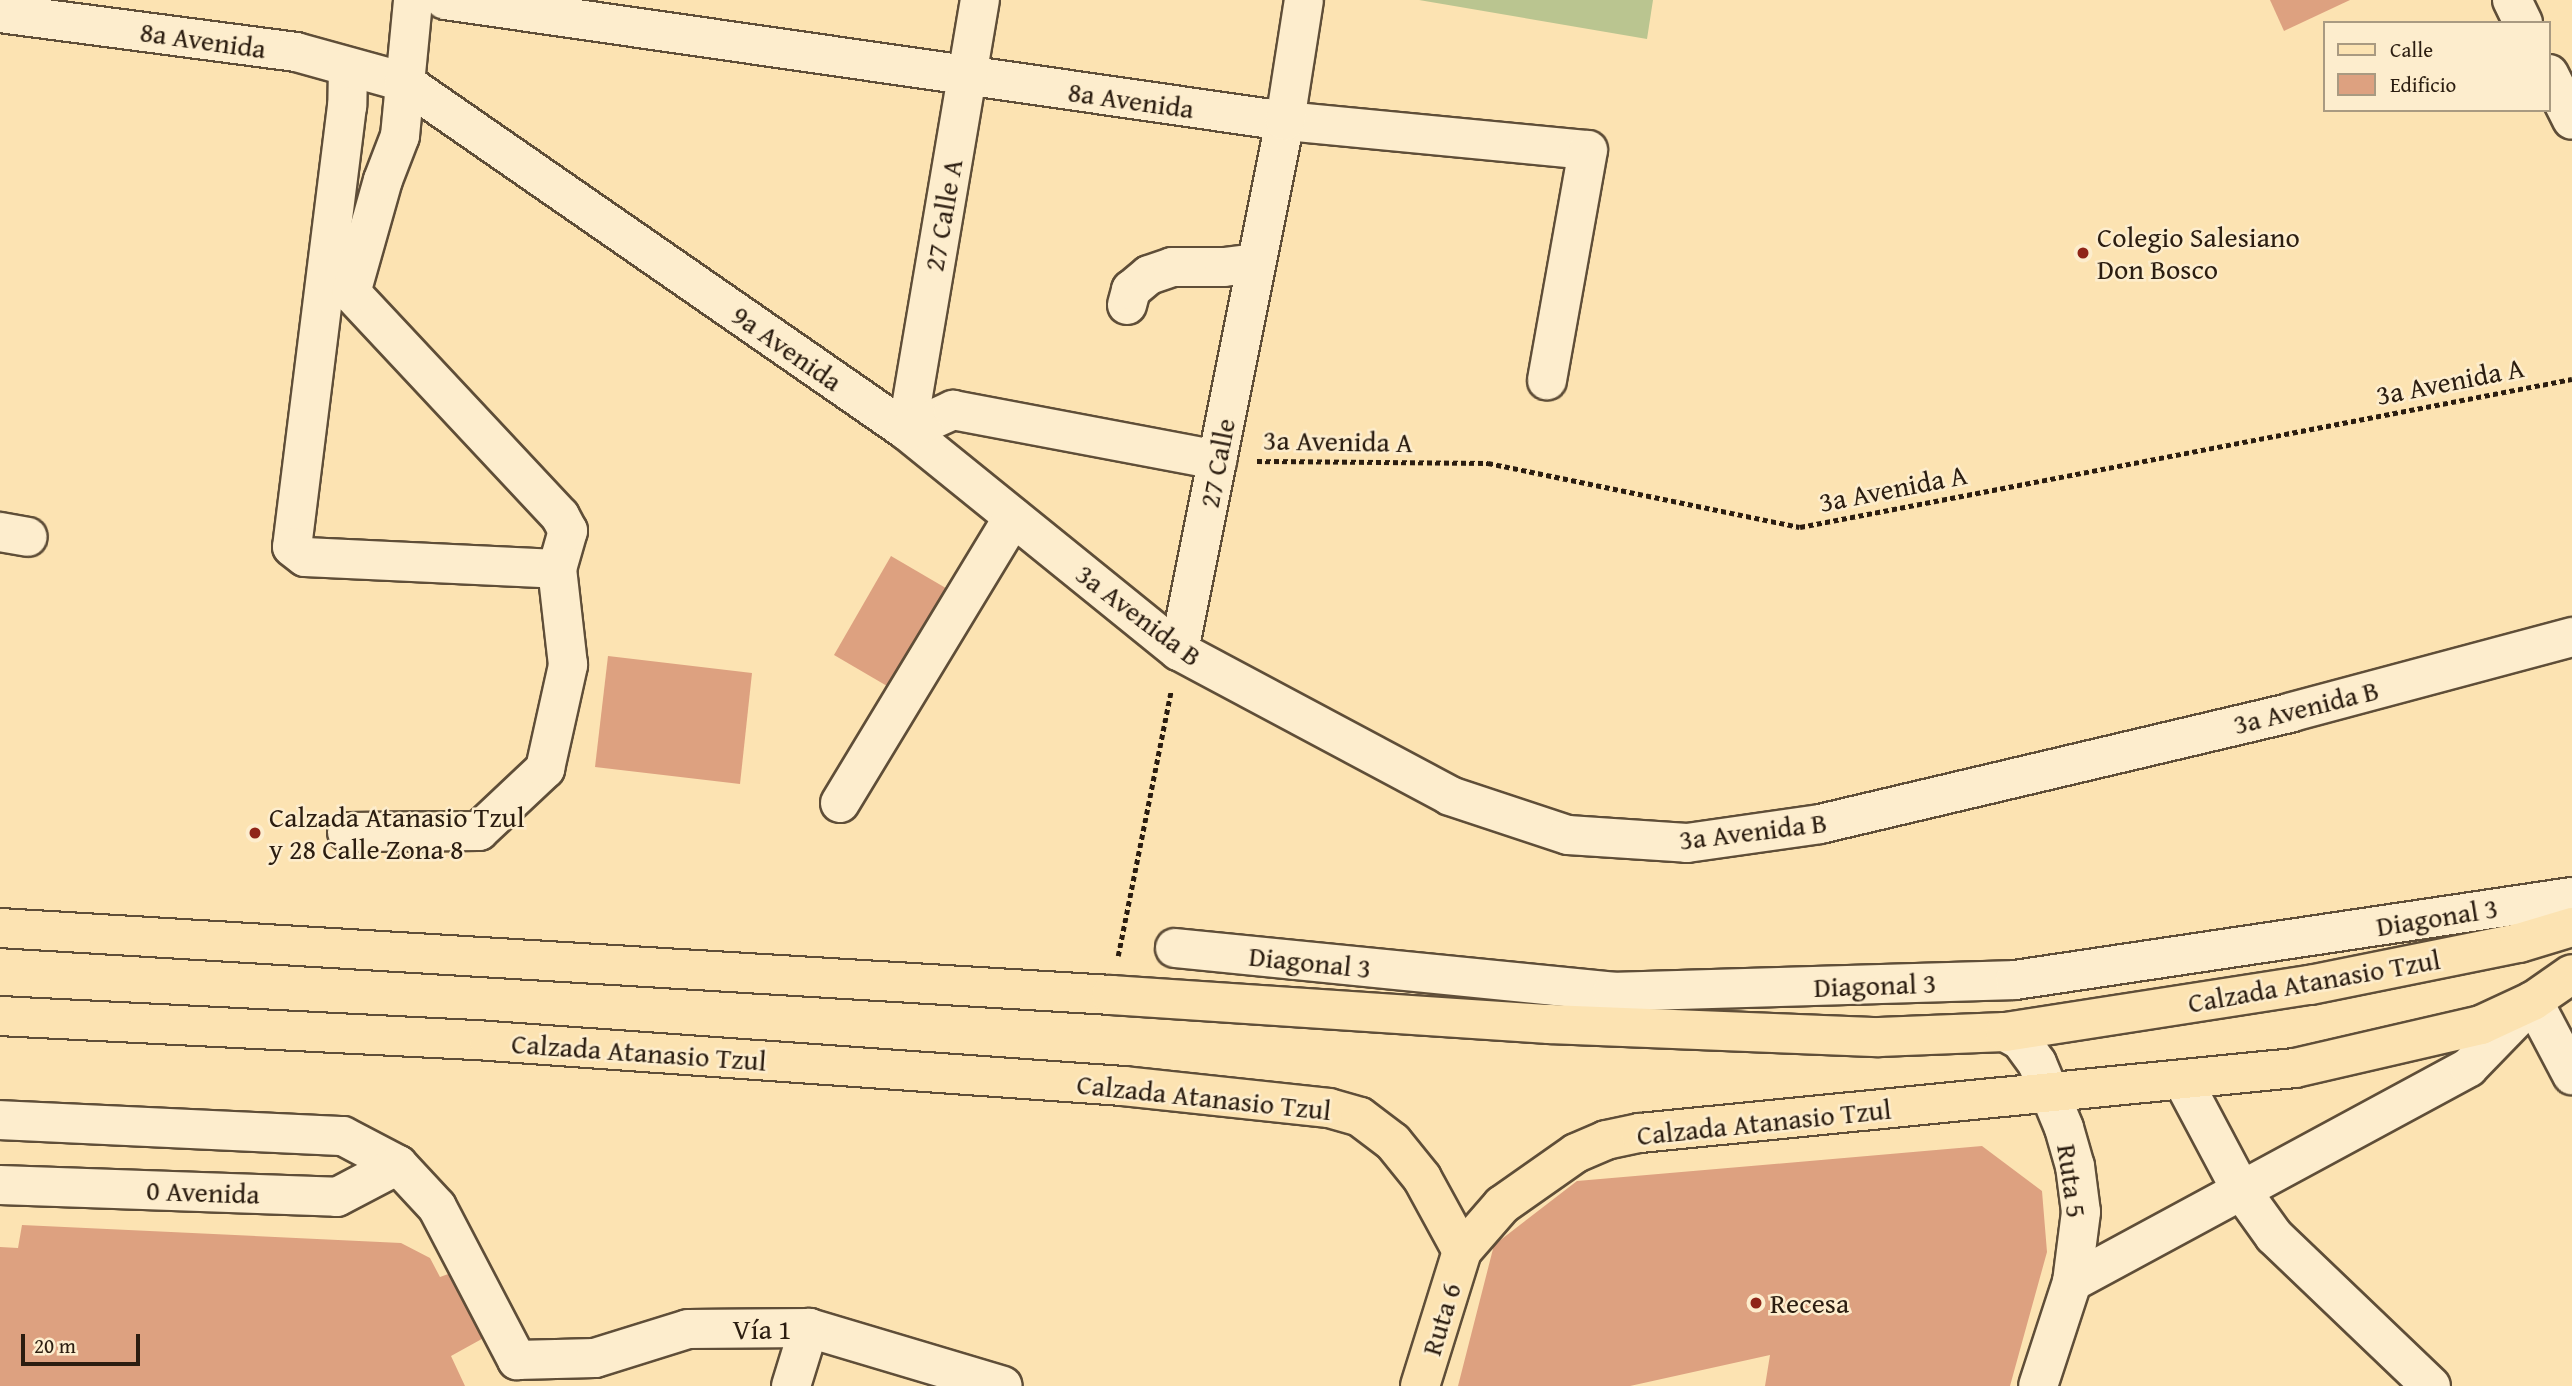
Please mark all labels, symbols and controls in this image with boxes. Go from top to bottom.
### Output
street label: 8a Avenida [138,15,268,65]
legend [2324,21,2551,112]
text: Calle [2390,34,2433,65]
text: Edificio [2390,69,2456,100]
street label: 8a Avenida [1066,75,1196,125]
street label: 27 Calle A [917,156,969,274]
place label: Colegio Salesiano Don Bosco [2097,220,2300,286]
marker: Colegio Salesiano Don Bosco [2075,245,2091,261]
street label: 9a Avenida [725,298,849,398]
street label: 3a Avenida A [2373,350,2527,412]
street label: 27 Calle [1192,415,1242,511]
street label: 3a Avenida A [1263,423,1413,459]
street label: 3a Avenida A [1816,457,1970,519]
street label: 3a Avenida B [1070,557,1208,673]
street label: 3a Avenida B [2230,673,2382,741]
place label: Calzada Atanasio Tzul y 28 Calle Zona 8 [269,800,525,866]
street label: 3a Avenida B [1677,805,1829,857]
marker: Calzada Atanasio Tzul y 28 Calle Zona 8 [247,825,263,841]
street label: Diagonal 3 [2374,891,2500,943]
street label: Diagonal 3 [1247,939,1373,985]
street label: Calzada Atanasio Tzul [2185,942,2443,1020]
street label: Diagonal 3 [1813,966,1937,1004]
street label: Calzada Atanasio Tzul [510,1026,768,1078]
street label: Calzada Atanasio Tzul [1075,1067,1333,1127]
street label: Calzada Atanasio Tzul [1635,1092,1893,1152]
street label: Ruta 5 [2050,1142,2094,1220]
street label: 0 Avenida [146,1173,260,1211]
street label: Ruta 6 [1414,1279,1468,1359]
place label: Recesa [1770,1286,1849,1320]
marker: Recesa [1748,1295,1764,1311]
street label: Vía 1 [732,1312,792,1346]
scale bar [24,1320,144,1364]
text: 20 m [34,1330,76,1361]

